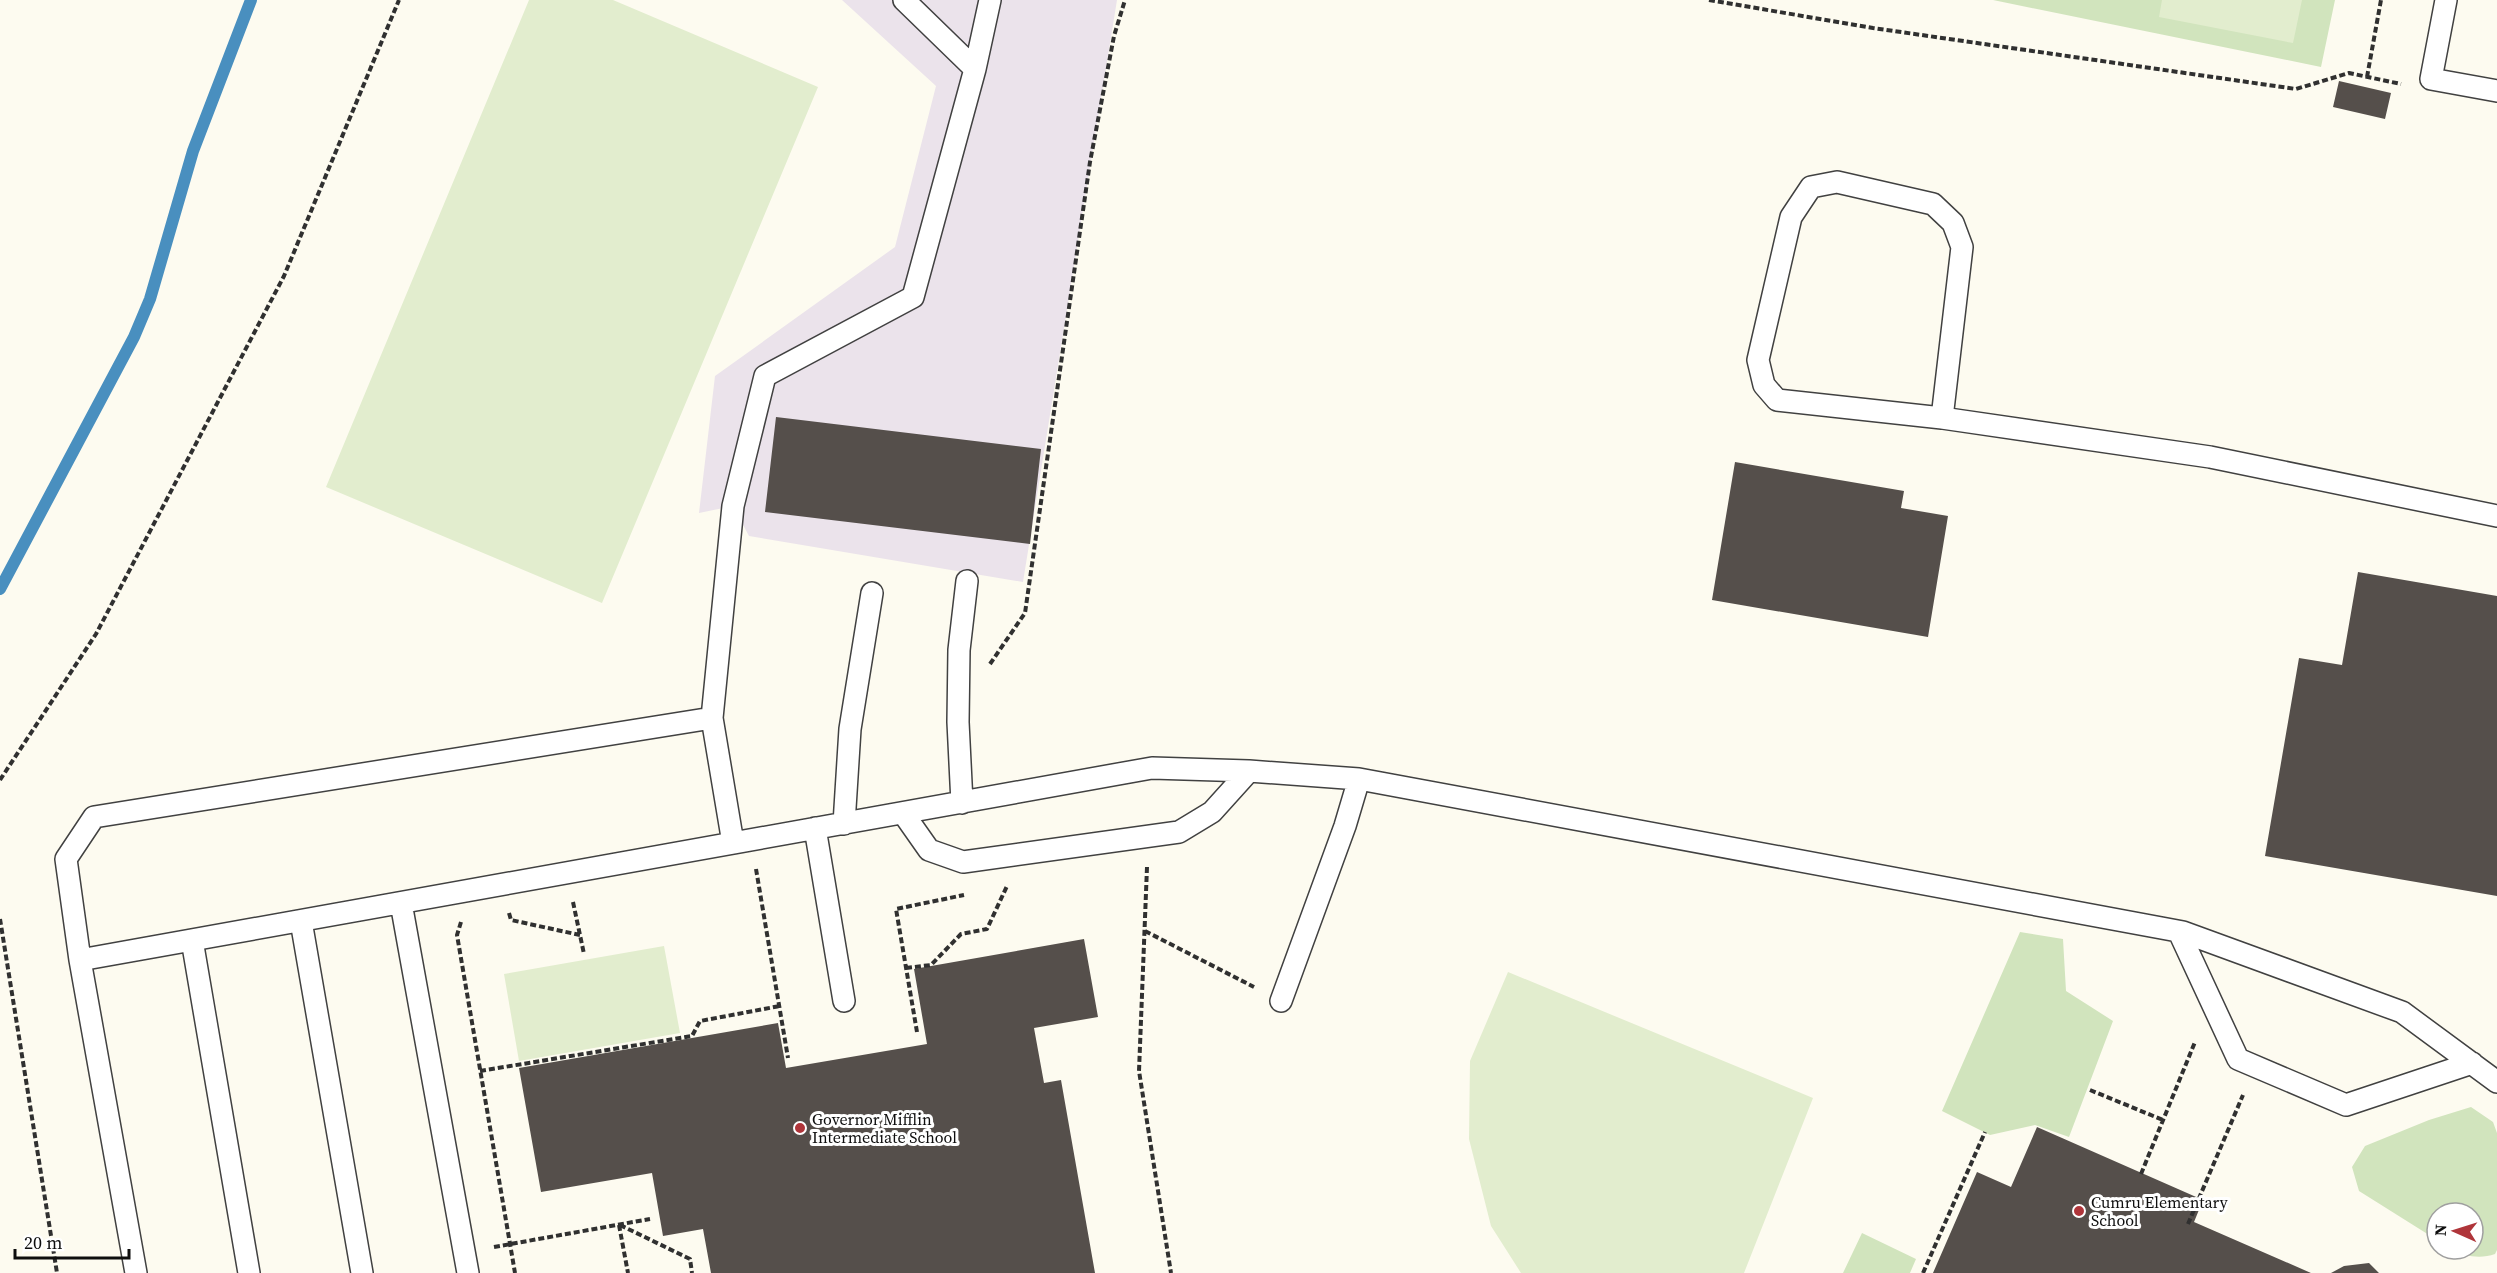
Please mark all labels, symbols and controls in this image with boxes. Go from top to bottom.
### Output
place label: Governor Mifflin Intermediate School [812,1108,957,1148]
marker: Governor Mifflin Intermediate School [793,1121,807,1135]
place label: Cumru Elementary School [2091,1191,2228,1231]
north arrow [2425,1201,2485,1261]
marker: Cumru Elementary School [2072,1204,2086,1218]
scale bar [15,1222,129,1260]
text: N [2429,1223,2451,1237]
text: 20 m [24,1230,62,1255]

